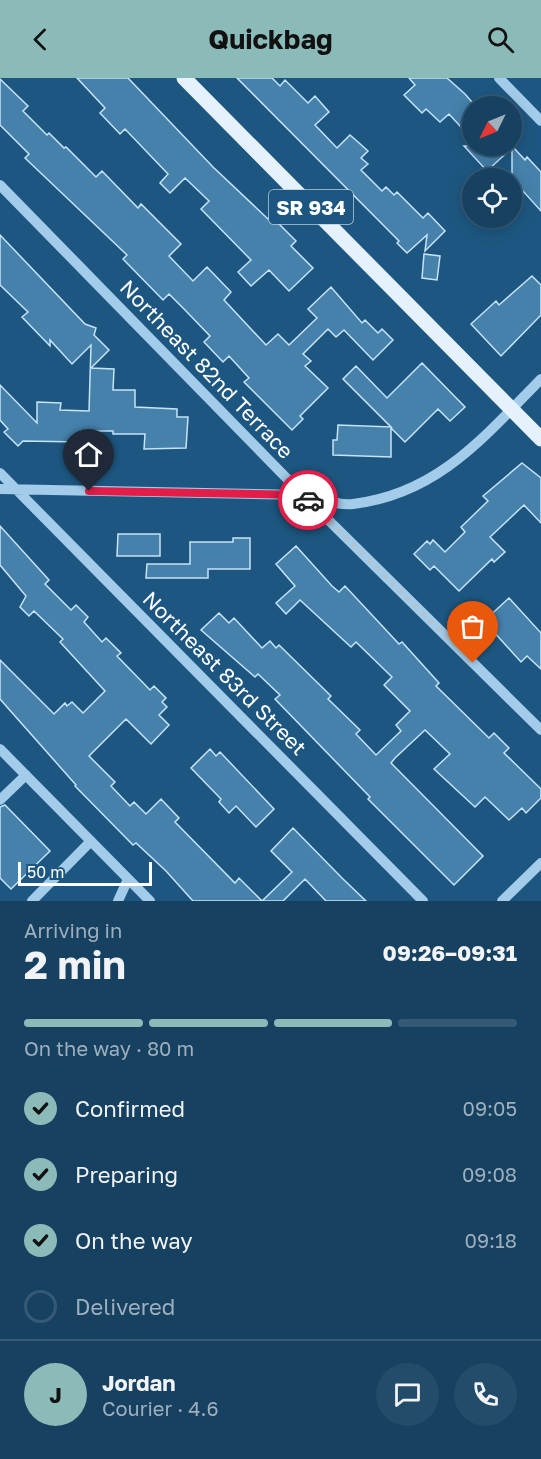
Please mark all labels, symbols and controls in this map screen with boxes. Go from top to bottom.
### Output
icon: back [24,23,57,56]
text: Quickbag [208,23,333,55]
icon: search [484,23,517,56]
north arrow [462,96,522,156]
map controls [462,96,522,228]
button: locate [462,168,522,228]
road number: SR 934 [269,190,353,224]
street label: Northeast 82nd Terrace [115,274,299,464]
pin [63,429,114,491]
icon: home [72,438,105,471]
courier [278,470,338,530]
icon: car [292,484,325,517]
street label: Northeast 83rd Street [138,586,312,760]
pin [447,601,498,663]
icon: bag [456,610,489,643]
scale bar [18,859,152,886]
text: 50 m [27,862,64,882]
text: Arriving in [24,918,122,942]
text: 09:26–09:31 [383,939,517,966]
text: 2 min [24,941,126,988]
text: On the way · 80 m [24,1036,194,1060]
icon: check [24,1092,57,1125]
text: Confirmed [75,1095,185,1122]
text: 09:05 [463,1096,517,1120]
icon: check [24,1158,57,1191]
text: Preparing [75,1161,178,1188]
text: 09:08 [462,1162,517,1186]
icon: check [24,1224,57,1257]
text: On the way [75,1227,193,1254]
text: 09:18 [465,1228,517,1252]
text: Delivered [75,1293,175,1320]
button: chat [376,1363,439,1426]
button: phone [454,1363,517,1426]
text: Jordan [102,1369,176,1396]
text: J [49,1381,62,1408]
text: Courier · 4.6 [102,1396,219,1420]

